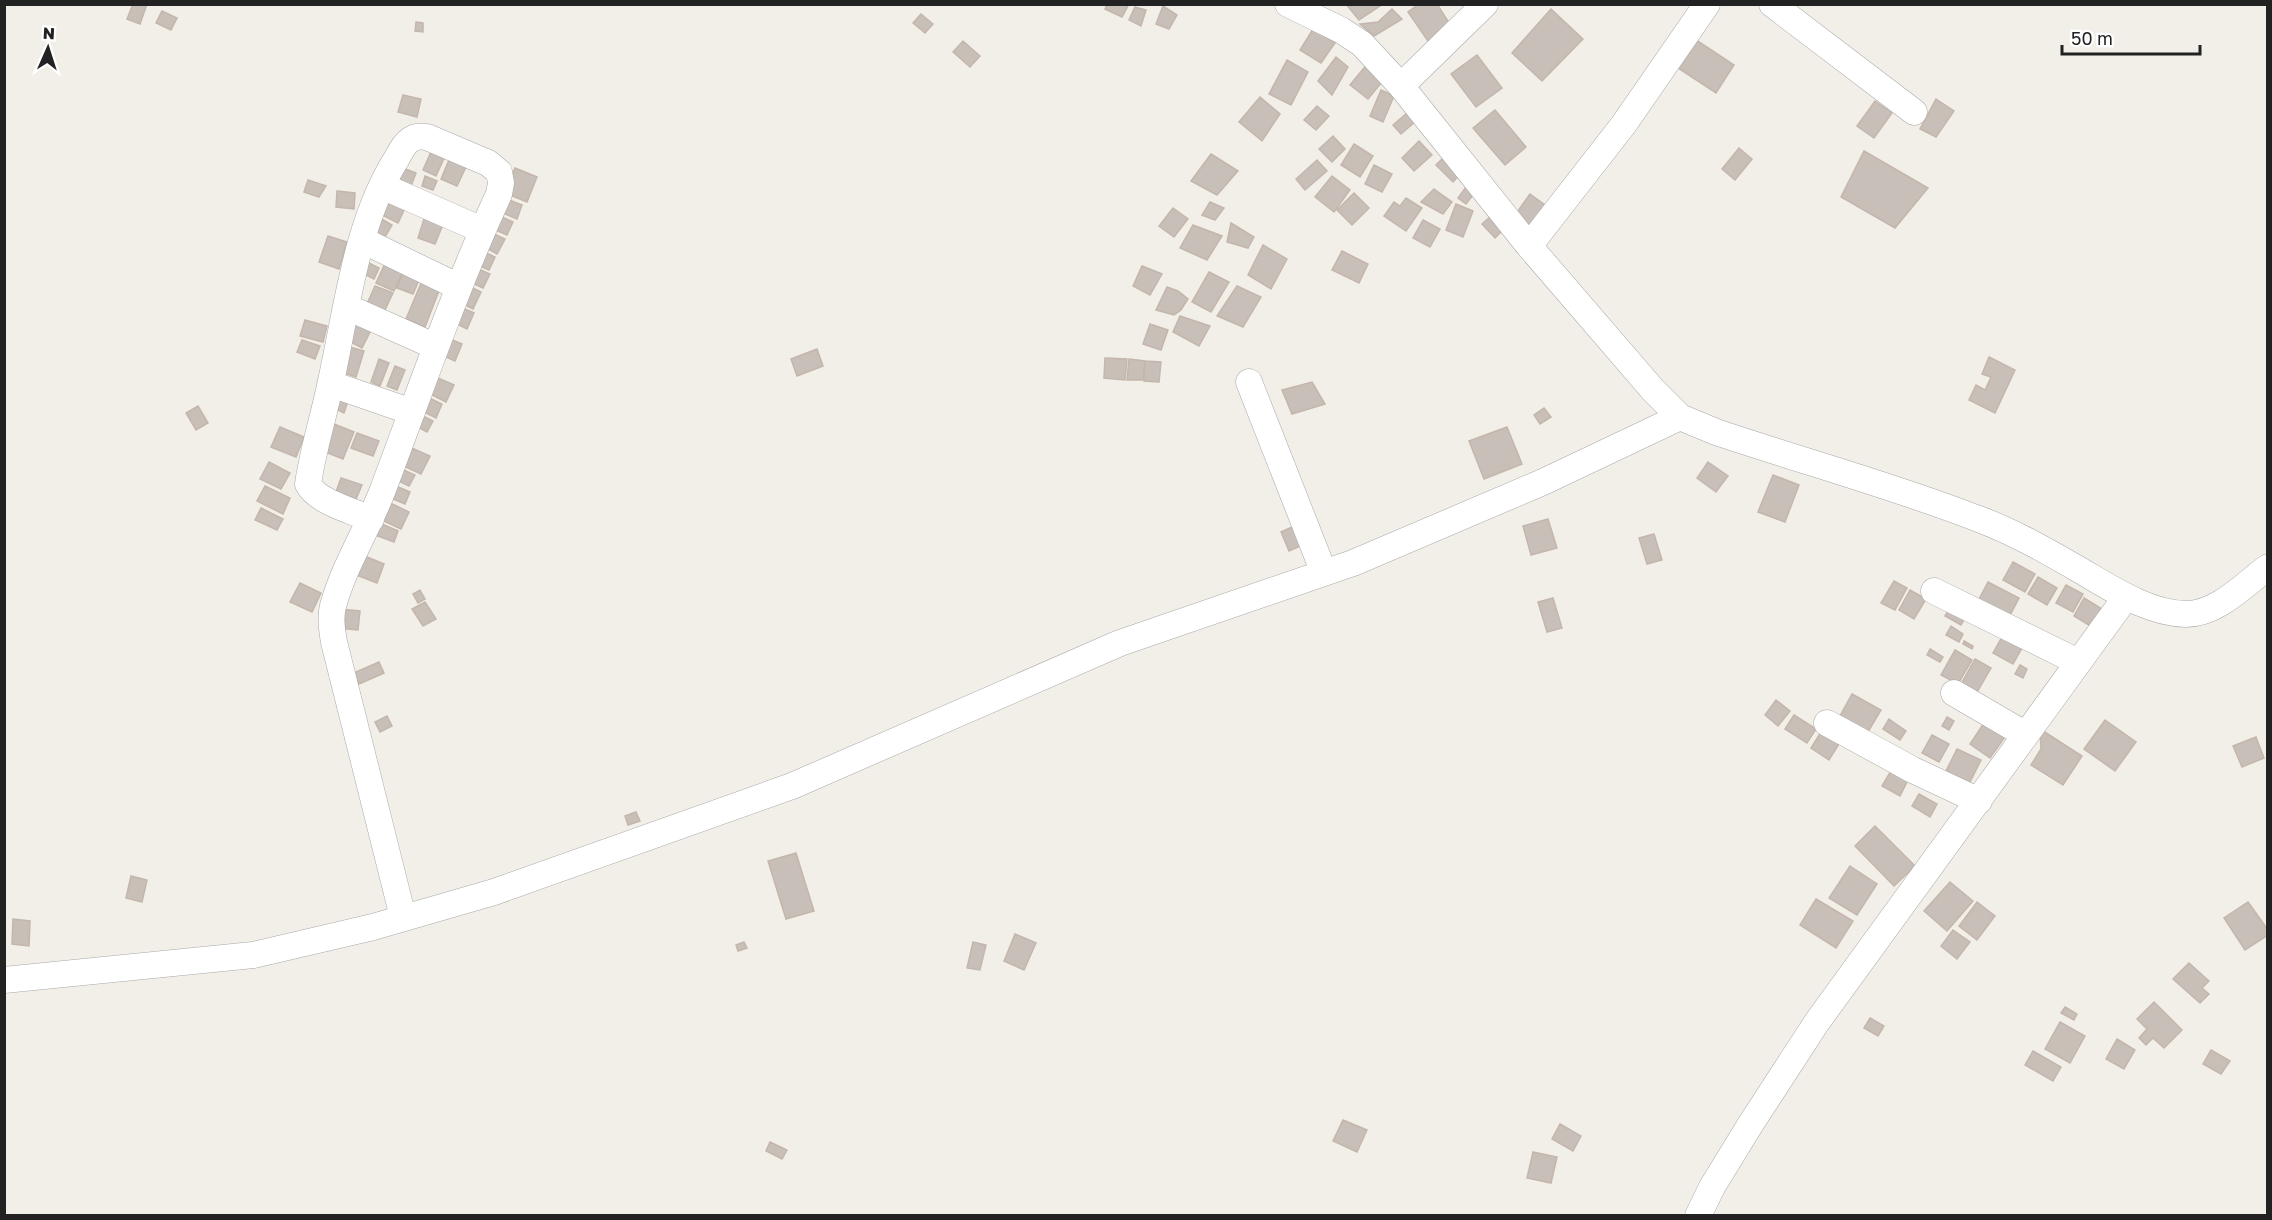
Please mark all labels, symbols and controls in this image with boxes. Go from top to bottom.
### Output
north arrow [18,18,78,78]
scale bar [2062,18,2200,56]
text: N [42,23,55,43]
text: 50 m [2071,27,2113,49]

